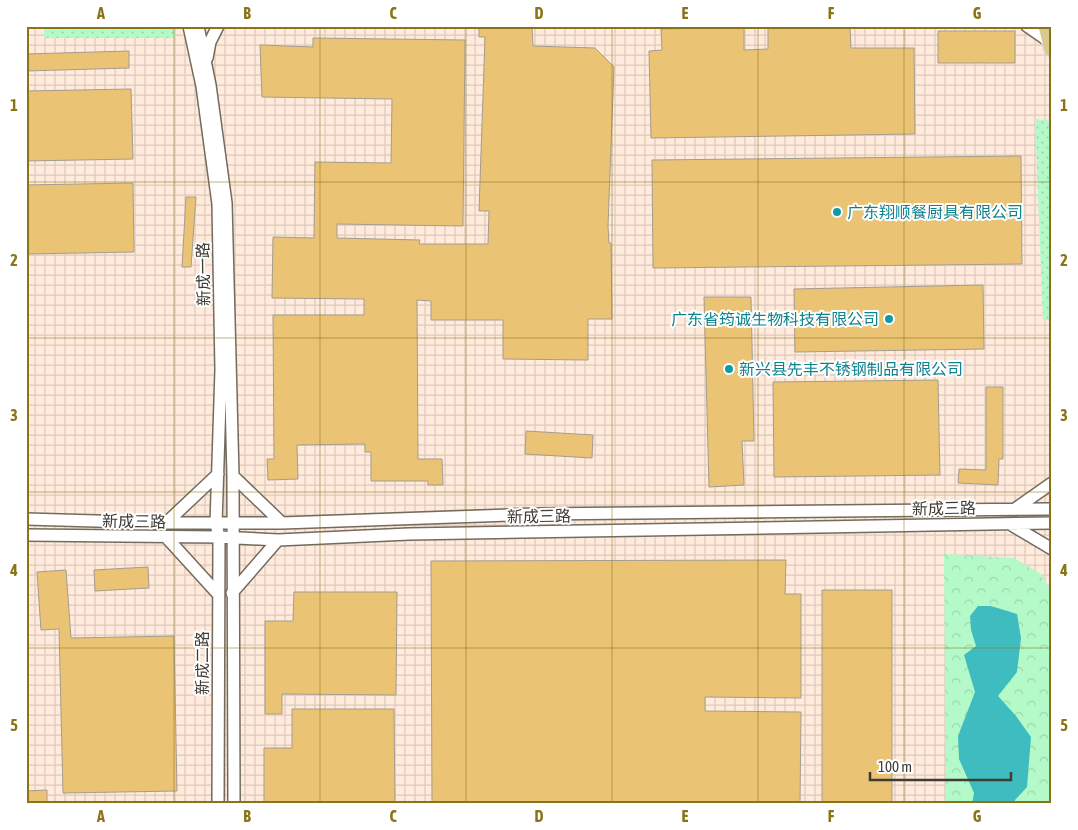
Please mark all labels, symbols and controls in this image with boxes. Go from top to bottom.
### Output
text: A [96,4,105,22]
text: B [243,4,251,22]
text: C [389,4,397,22]
text: D [535,4,544,22]
text: E [682,4,689,22]
text: F [828,4,835,22]
text: G [973,4,982,22]
text: 1 [10,96,18,114]
text: 1 [1060,96,1068,114]
place label: 广东翔顺餐厨具有限公司 [847,203,1023,221]
marker: 广东翔顺餐厨具有限公司 [831,206,843,218]
street label: 新成一路 [193,242,213,306]
text: 2 [10,251,18,269]
text: 2 [1060,251,1068,269]
place label: 广东省筠诚生物科技有限公司 [671,310,879,328]
marker: 广东省筠诚生物科技有限公司 [883,313,895,325]
place label: 新兴县先丰不锈钢制品有限公司 [739,360,963,378]
marker: 新兴县先丰不锈钢制品有限公司 [723,363,735,375]
text: 3 [10,406,18,424]
text: 3 [1060,406,1068,424]
street label: 新成三路 [912,498,976,518]
street label: 新成三路 [507,506,571,526]
street label: 新成三路 [102,511,166,531]
text: 4 [9,561,18,579]
text: 4 [1059,561,1068,579]
street label: 新成二路 [193,631,211,695]
text: 5 [10,716,18,734]
text: 5 [1060,716,1068,734]
scale bar [870,750,1012,782]
text: 100 m [878,758,912,775]
text: A [96,807,105,825]
text: B [243,807,251,825]
text: C [389,807,397,825]
text: D [535,807,544,825]
text: E [682,807,689,825]
text: F [828,807,835,825]
text: G [973,807,982,825]

